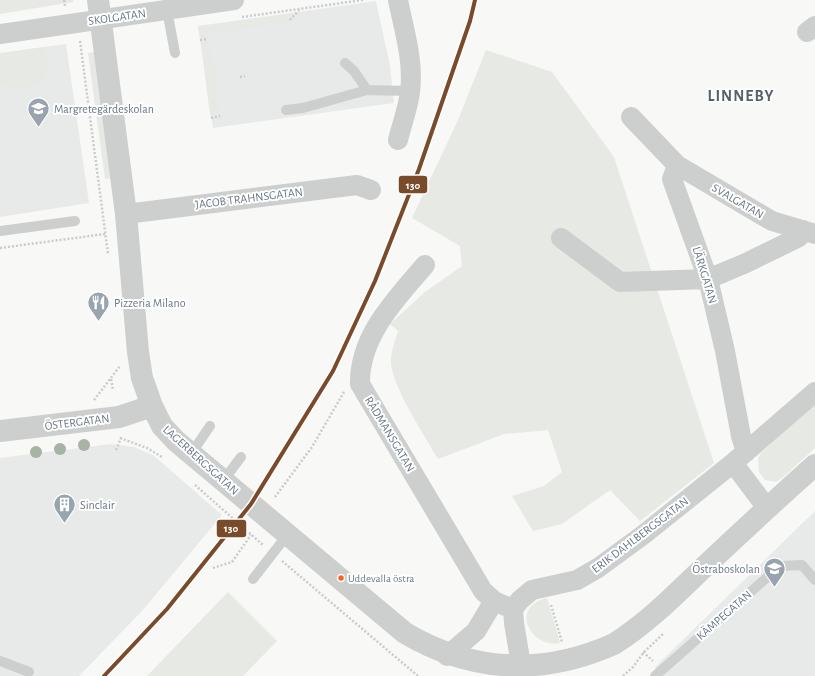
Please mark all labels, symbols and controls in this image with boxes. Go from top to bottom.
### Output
street label: SKOLGATAN [87,7,147,27]
district label: LINNEBY [707,88,775,104]
school or university icon: Margretegärdeskolan [26,96,52,129]
place label: Margretegärdeskolan [54,103,154,115]
line badge: 130 [398,175,428,194]
text: 130 [406,180,420,191]
street label: SVALGATAN [710,181,766,221]
street label: JACOB TRAHNSGATAN [195,185,303,211]
street label: LÄRKGATAN [691,245,720,305]
restaurant icon: Pizzeria Milano [85,290,111,323]
place label: Pizzeria Milano [114,297,186,309]
street label: RÅDMANSGATAN [363,393,419,474]
street label: ÖSTERGATAN [44,411,110,432]
street label: LAGERBERGSGATAN [161,423,241,497]
building icon: Sinclair [51,492,77,525]
street label: ERIK DAHLBERGSGATAN [590,495,690,575]
place label: Sinclair [80,499,115,511]
line badge: 130 [216,519,247,538]
text: 130 [224,523,238,534]
school or university icon: Östraboskolan [762,556,788,589]
place label: Östraboskolan [693,562,760,575]
marker: Uddevalla östra [336,573,346,583]
place label: Uddevalla östra [348,573,414,584]
street label: KÄMPEGATAN [694,587,754,642]

